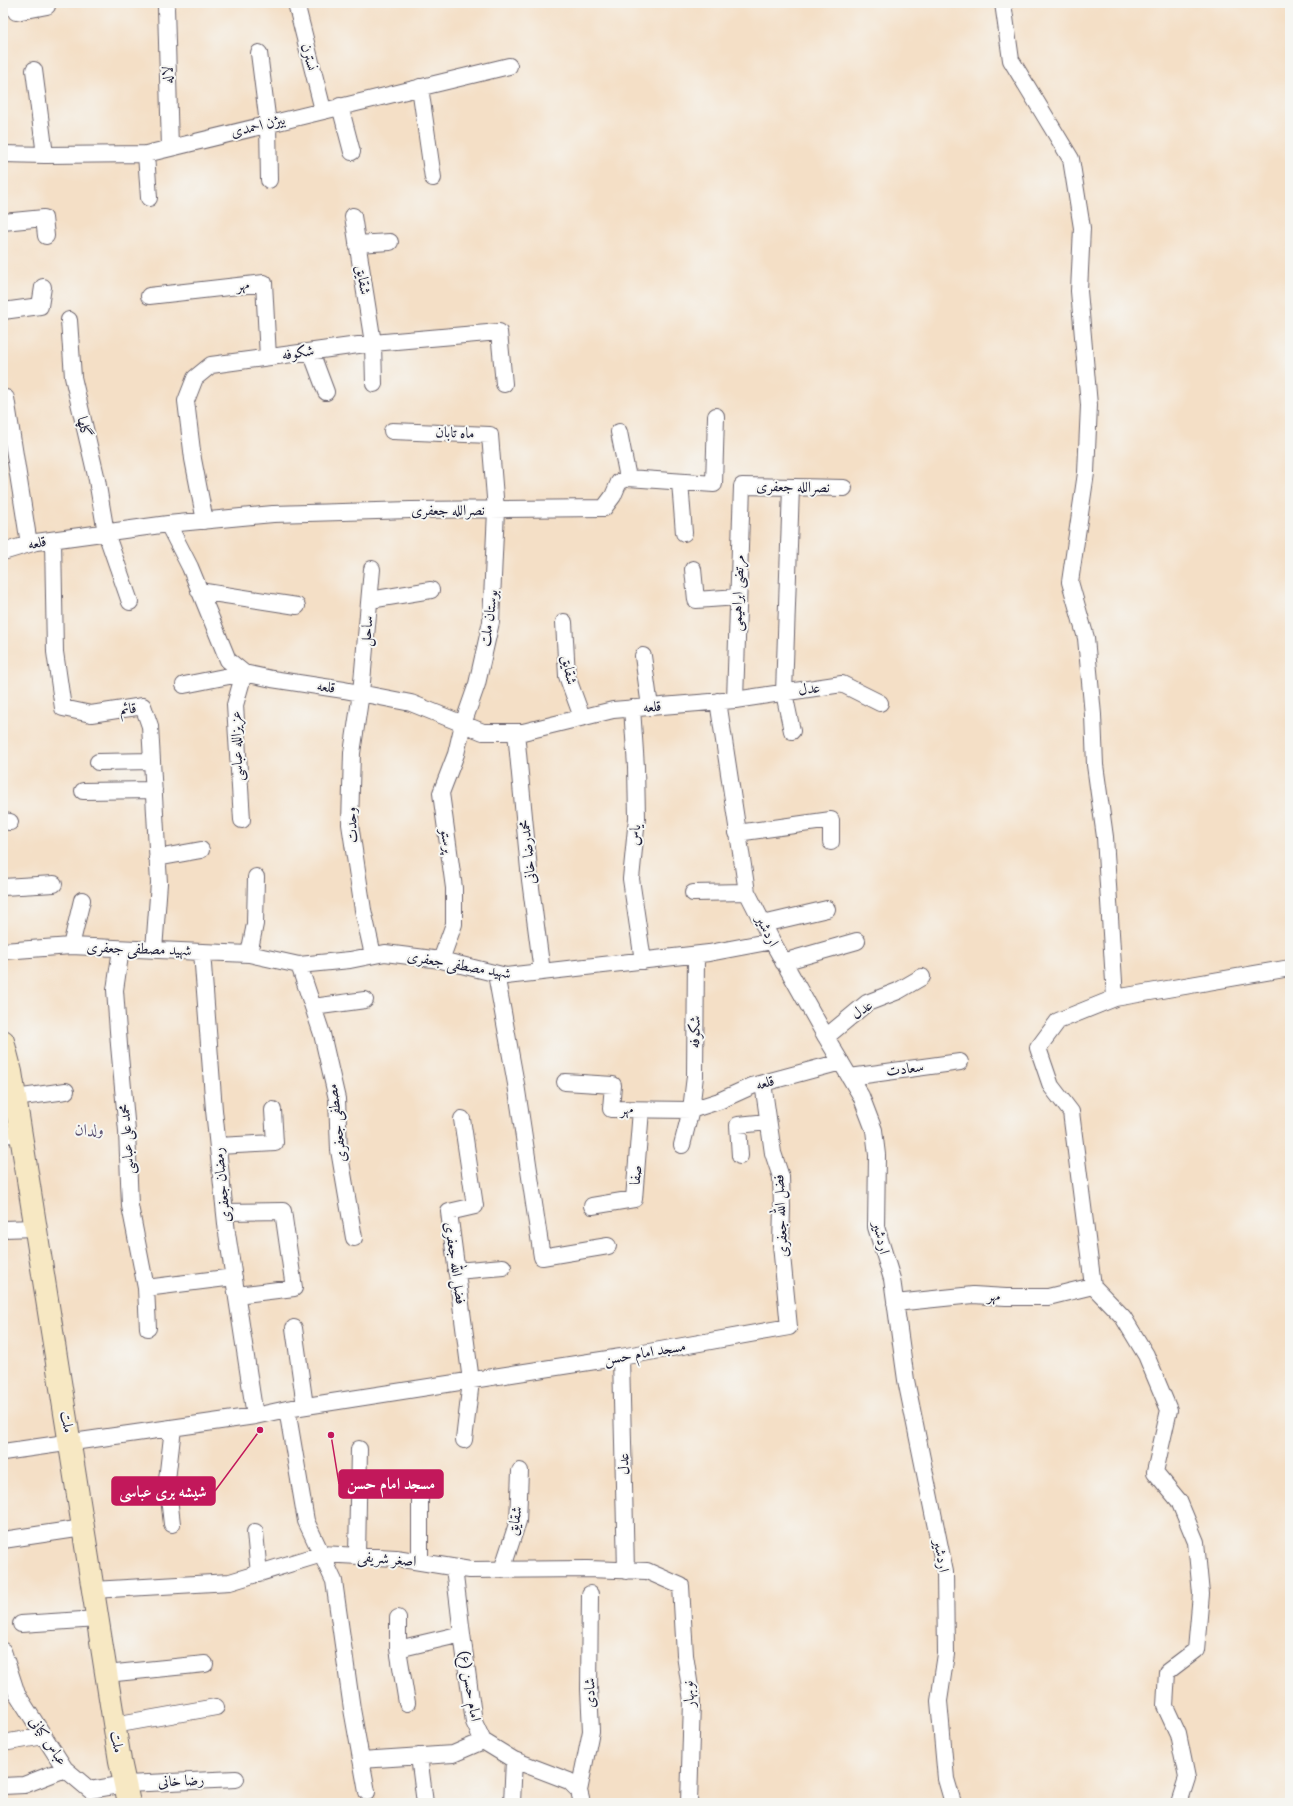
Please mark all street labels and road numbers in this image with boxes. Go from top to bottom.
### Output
street label: نسترن [296,41,322,73]
street label: لاله [158,66,178,84]
street label: بیژن احمدی [229,110,287,142]
street label: شقایق [351,264,375,296]
street label: مهر [234,275,251,295]
street label: شکوفه [281,341,315,365]
street label: گلها [72,415,96,439]
street label: ماه تابان [435,423,475,443]
street label: نصرالله جعفری [756,477,830,497]
street label: نصرالله جعفری [411,501,485,520]
street label: قلعه [26,532,48,554]
street label: مرتضی ابراهیمی [727,554,750,632]
street label: بوستان ملت [476,588,502,648]
street label: ساحل [356,615,379,647]
street label: شقایق [557,654,581,686]
street label: قلعه [315,676,337,698]
street label: عدل [797,678,821,700]
street label: قلعه [642,697,662,717]
street label: قائم [119,699,138,722]
street label: عزیزالله عباسی [226,710,249,782]
street label: وحدت [342,807,362,843]
street label: محمدرضا خانی [515,819,541,885]
street label: یاس [625,822,645,846]
street label: پرستو [435,825,459,856]
street label: اردشیر [750,910,783,950]
street label: شهید مصطفی جعفری [86,938,192,961]
street label: شهید مصطفی جعفری [405,947,512,984]
street label: عدل [848,996,877,1024]
street label: شکوفه [685,1016,705,1048]
street label: سعادت [885,1057,925,1081]
street label: قلعه [753,1071,777,1095]
street label: مصطفی جعفری [323,1082,352,1164]
street label: مهر [618,1100,634,1119]
street label: محمد علی عباسی [115,1103,140,1175]
street label: رمضان جعفری [209,1146,235,1224]
street label: صفا [626,1164,646,1186]
street label: فضل الله جعفری [766,1174,794,1258]
street label: اردشیر [868,1218,894,1256]
street label: فضل الله جعفری [439,1220,473,1306]
street label: مهر [985,1286,1001,1306]
street label: مسجد امام حسن [603,1336,688,1372]
street label: ملت [56,1410,78,1434]
street label: عدل [614,1453,634,1475]
street label: شقایق [503,1505,527,1537]
street label: اردشیر [928,1536,953,1574]
street label: اصغر شریفی [357,1547,417,1572]
street label: امام حسن (ع) [452,1649,485,1723]
street label: شادی [580,1678,600,1708]
street label: نوبهار [678,1680,700,1710]
street label: عباس کیانی [25,1713,71,1769]
street label: ملت [106,1730,128,1754]
street label: رضا خانی [157,1770,205,1792]

